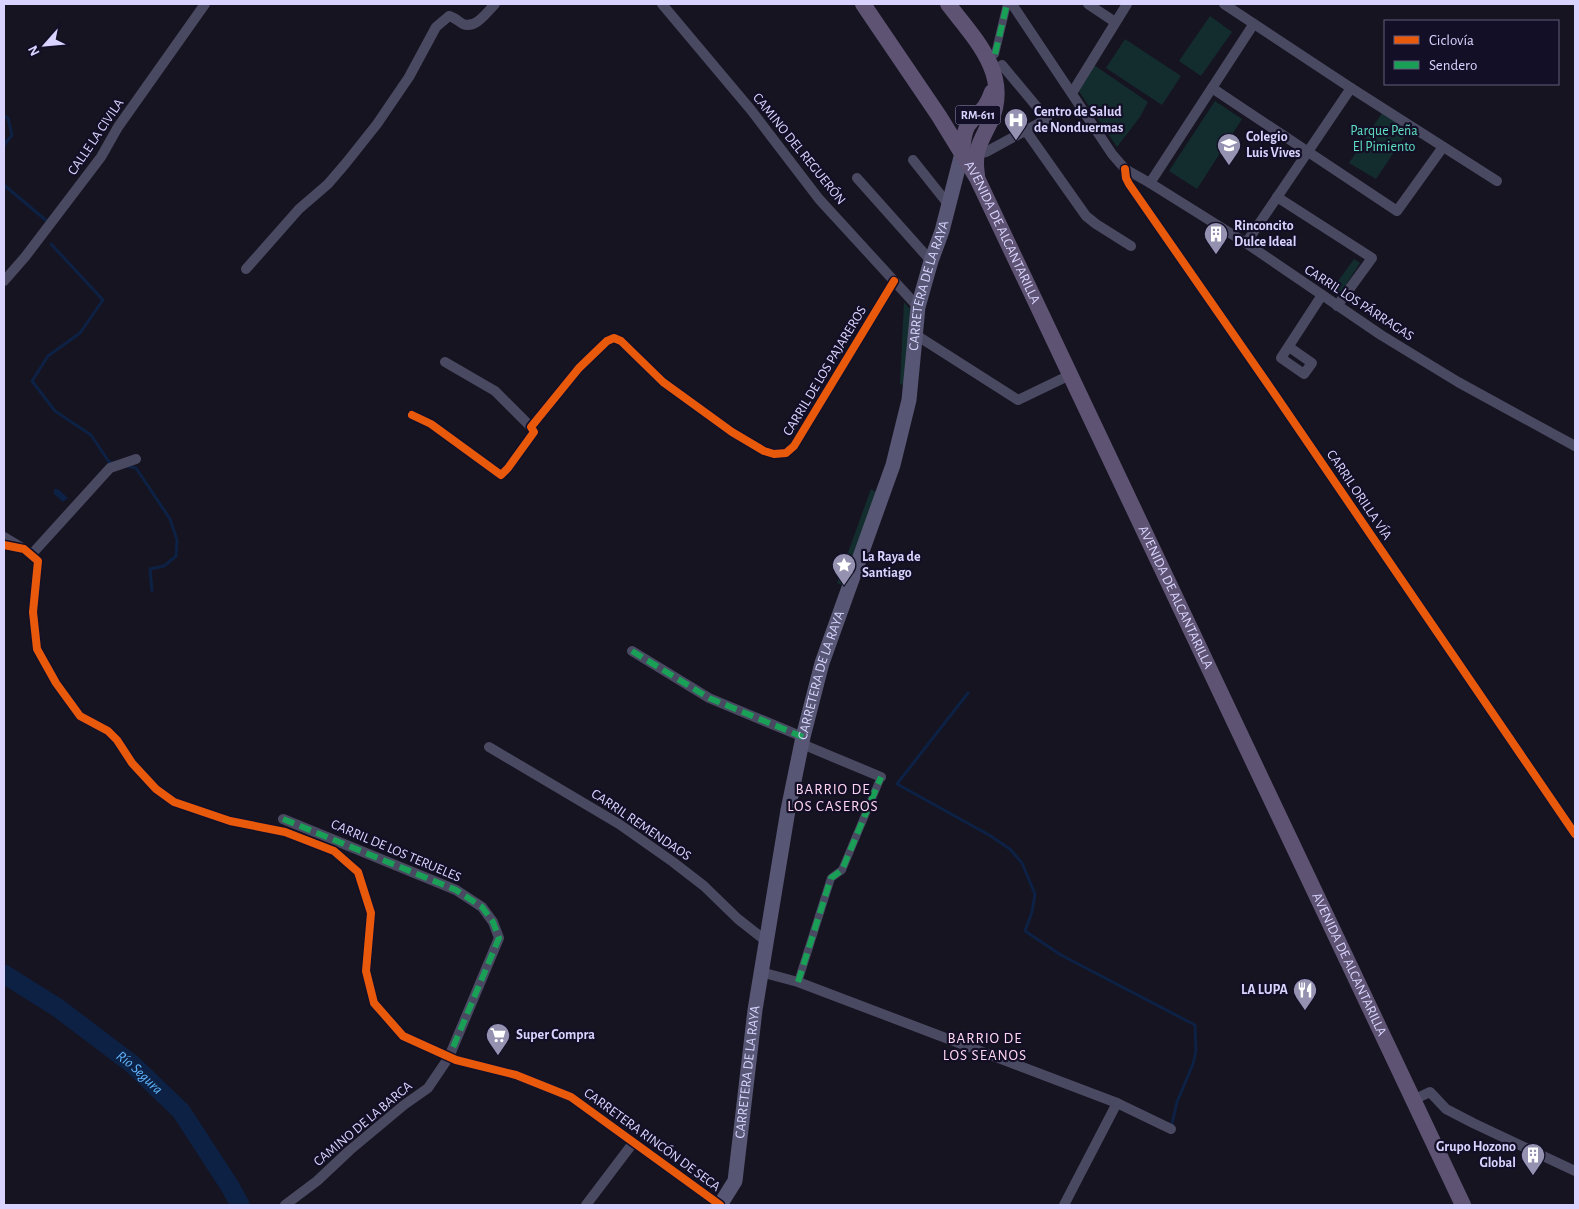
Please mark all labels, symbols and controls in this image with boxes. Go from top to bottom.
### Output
north arrow [20,20,70,70]
legend [1384,20,1559,85]
text: Ciclovía [1429,33,1474,48]
text: N [26,43,43,58]
text: Sendero [1429,58,1477,73]
street label: CAMINO DEL REGUERÓN [750,89,850,207]
street label: CALLE LA CIVILA [65,96,127,178]
place label: Centro de Salud de Nonduermas [1034,105,1123,135]
road number: RM-611 [956,106,1000,124]
hospital icon: Centro de Salud de Nonduermas [1003,107,1029,141]
park label: Parque Peña El Pimiento [1350,124,1418,154]
place label: Colegio Luis Vives [1246,130,1300,160]
school or university icon: Colegio Luis Vives [1216,132,1242,166]
street label: AVENIDA DE ALCANTARILLA [961,159,1043,306]
street label: CARRETERA DE LA RAYA [907,219,951,351]
place label: Rinconcito Dulce Ideal [1234,219,1297,249]
building icon: Rinconcito Dulce Ideal [1203,221,1229,255]
street label: CARRIL LOS PÁRRAGAS [1302,260,1418,344]
street label: CARRIL DE LOS PAJAREROS [781,304,869,438]
street label: CARRIL ORILLA VÍA [1324,446,1397,542]
street label: AVENIDA DE ALCANTARILLA [1136,523,1215,671]
place label: La Raya de Santiago [862,550,921,580]
place icon: La Raya de Santiago [831,552,857,586]
street label: CARRETERA DE LA RAYA [796,609,847,741]
district label: BARRIO DE LOS CASEROS [787,782,879,814]
street label: CARRIL REMENDAOS [589,787,693,863]
street label: CARRIL DE LOS TERUELES [329,817,463,885]
street label: AVENIDA DE ALCANTARILLA [1309,890,1389,1038]
restaurant icon: LA LUPA [1292,977,1318,1011]
place label: LA LUPA [1241,983,1289,997]
street label: CARRETERA DE LA RAYA [733,1004,763,1139]
supermarket icon: Super Compra [485,1022,511,1056]
place label: Super Compra [516,1028,595,1042]
district label: BARRIO DE LOS SEANOS [943,1031,1027,1063]
water label: Río Segura [114,1048,166,1097]
street label: CAMINO DE LA BARCA [311,1079,415,1169]
street label: CARRETERA RINCÓN DE SECA [581,1083,725,1194]
place label: Grupo Hozono Global [1436,1140,1516,1170]
building icon: Grupo Hozono Global [1520,1142,1546,1176]

